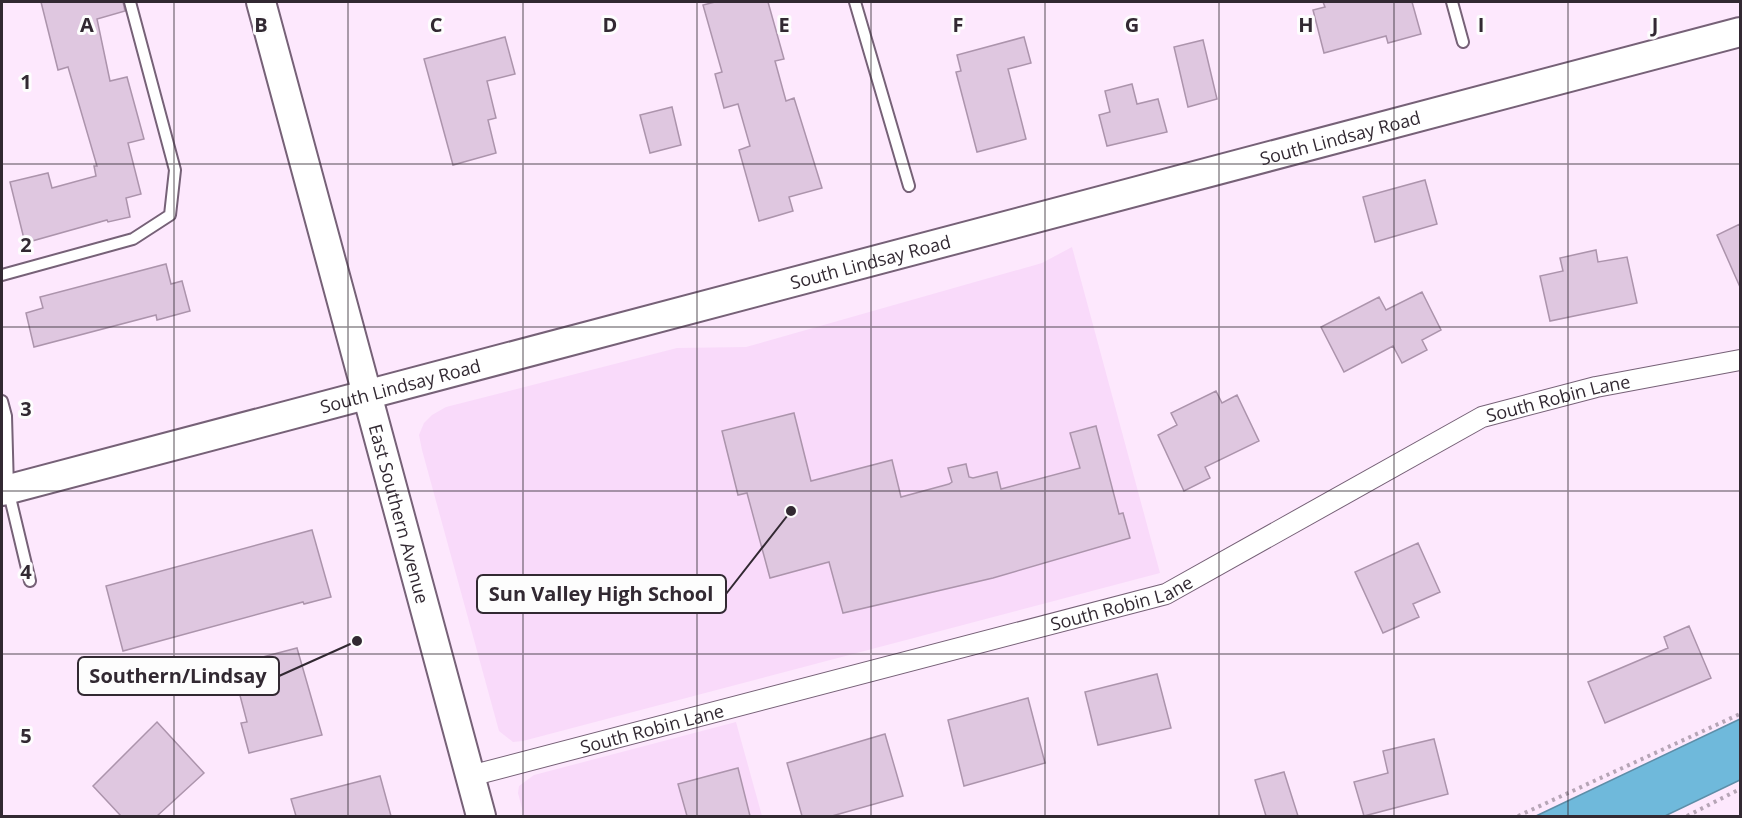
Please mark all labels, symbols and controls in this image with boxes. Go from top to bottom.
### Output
text: A [80,11,94,38]
text: B [254,11,268,38]
text: C [430,11,443,38]
text: D [603,11,617,38]
text: E [778,11,790,38]
text: F [953,11,963,38]
text: G [1125,11,1139,38]
text: H [1298,11,1314,38]
text: I [1478,11,1484,38]
text: J [1650,11,1658,38]
text: 1 [20,68,32,95]
street label: South Lindsay Road [1257,105,1423,170]
street label: South Lindsay Road [787,229,953,294]
text: 2 [20,231,32,258]
street label: South Lindsay Road [317,353,483,418]
street label: South Robin Lane [1483,369,1632,427]
text: 3 [20,395,32,422]
street label: East Southern Avenue [364,421,435,606]
text: 4 [20,558,32,585]
street label: South Robin Lane [1048,570,1197,636]
callout: Sun Valley High School [477,575,726,613]
text: Sun Valley High School [489,580,713,607]
callout: Southern/Lindsay [78,657,279,695]
text: Southern/Lindsay [89,662,267,689]
street label: South Robin Lane [577,698,726,759]
text: 5 [20,722,32,749]

